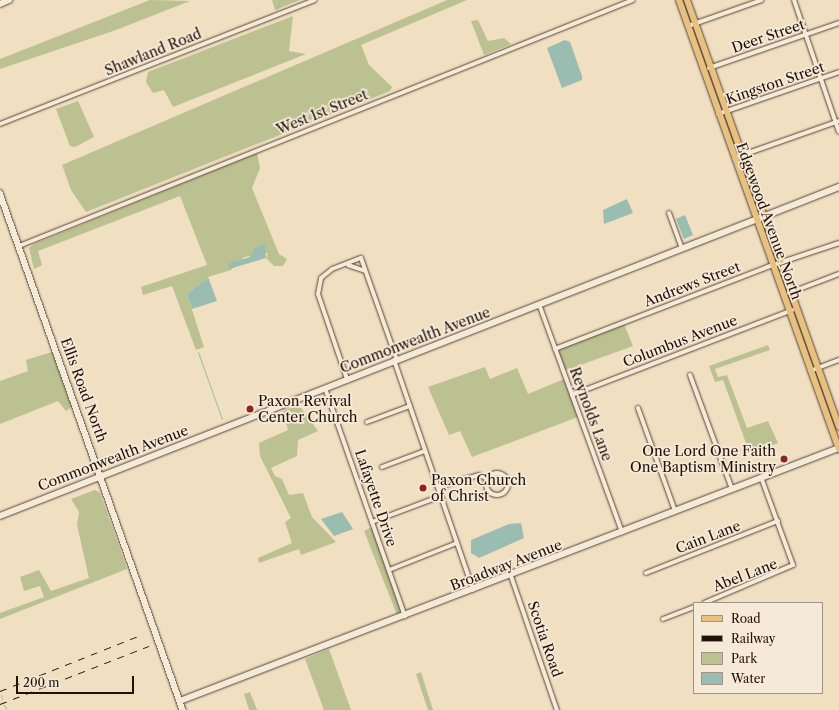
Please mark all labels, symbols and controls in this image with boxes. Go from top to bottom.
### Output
street label: Deer Street [729,16,807,56]
street label: Shawland Road [102,25,204,79]
street label: Kingston Street [724,58,826,108]
street label: West 1st Street [274,86,370,138]
street label: Edgewood Avenue North [733,140,805,302]
street label: Andrews Street [641,258,743,310]
street label: Commonwealth Avenue [337,303,493,377]
street label: Columbus Avenue [620,311,740,371]
street label: Ellis Road North [57,336,111,444]
street label: Reynolds Lane [566,365,616,463]
place label: Paxon Revival Center Church [258,393,358,426]
marker: Paxon Revival Center Church [245,404,255,414]
street label: Commonwealth Avenue [35,421,191,495]
place label: One Lord One Faith One Baptism Ministry [630,443,776,476]
street label: Lafayette Drive [352,447,400,549]
marker: One Lord One Faith One Baptism Ministry [779,454,789,464]
place label: Paxon Church of Christ [431,472,526,504]
marker: Paxon Church of Christ [418,483,428,493]
street label: Cain Lane [673,517,743,557]
street label: Broadway Avenue [447,536,565,594]
street label: Abel Lane [710,555,780,595]
street label: Scotia Road [524,599,566,679]
legend [693,602,823,694]
text: Road [731,611,761,626]
text: Railway [731,631,776,646]
text: Park [731,651,757,666]
scale bar [18,668,136,694]
text: Water [731,671,765,686]
text: 200 m [23,675,60,690]

